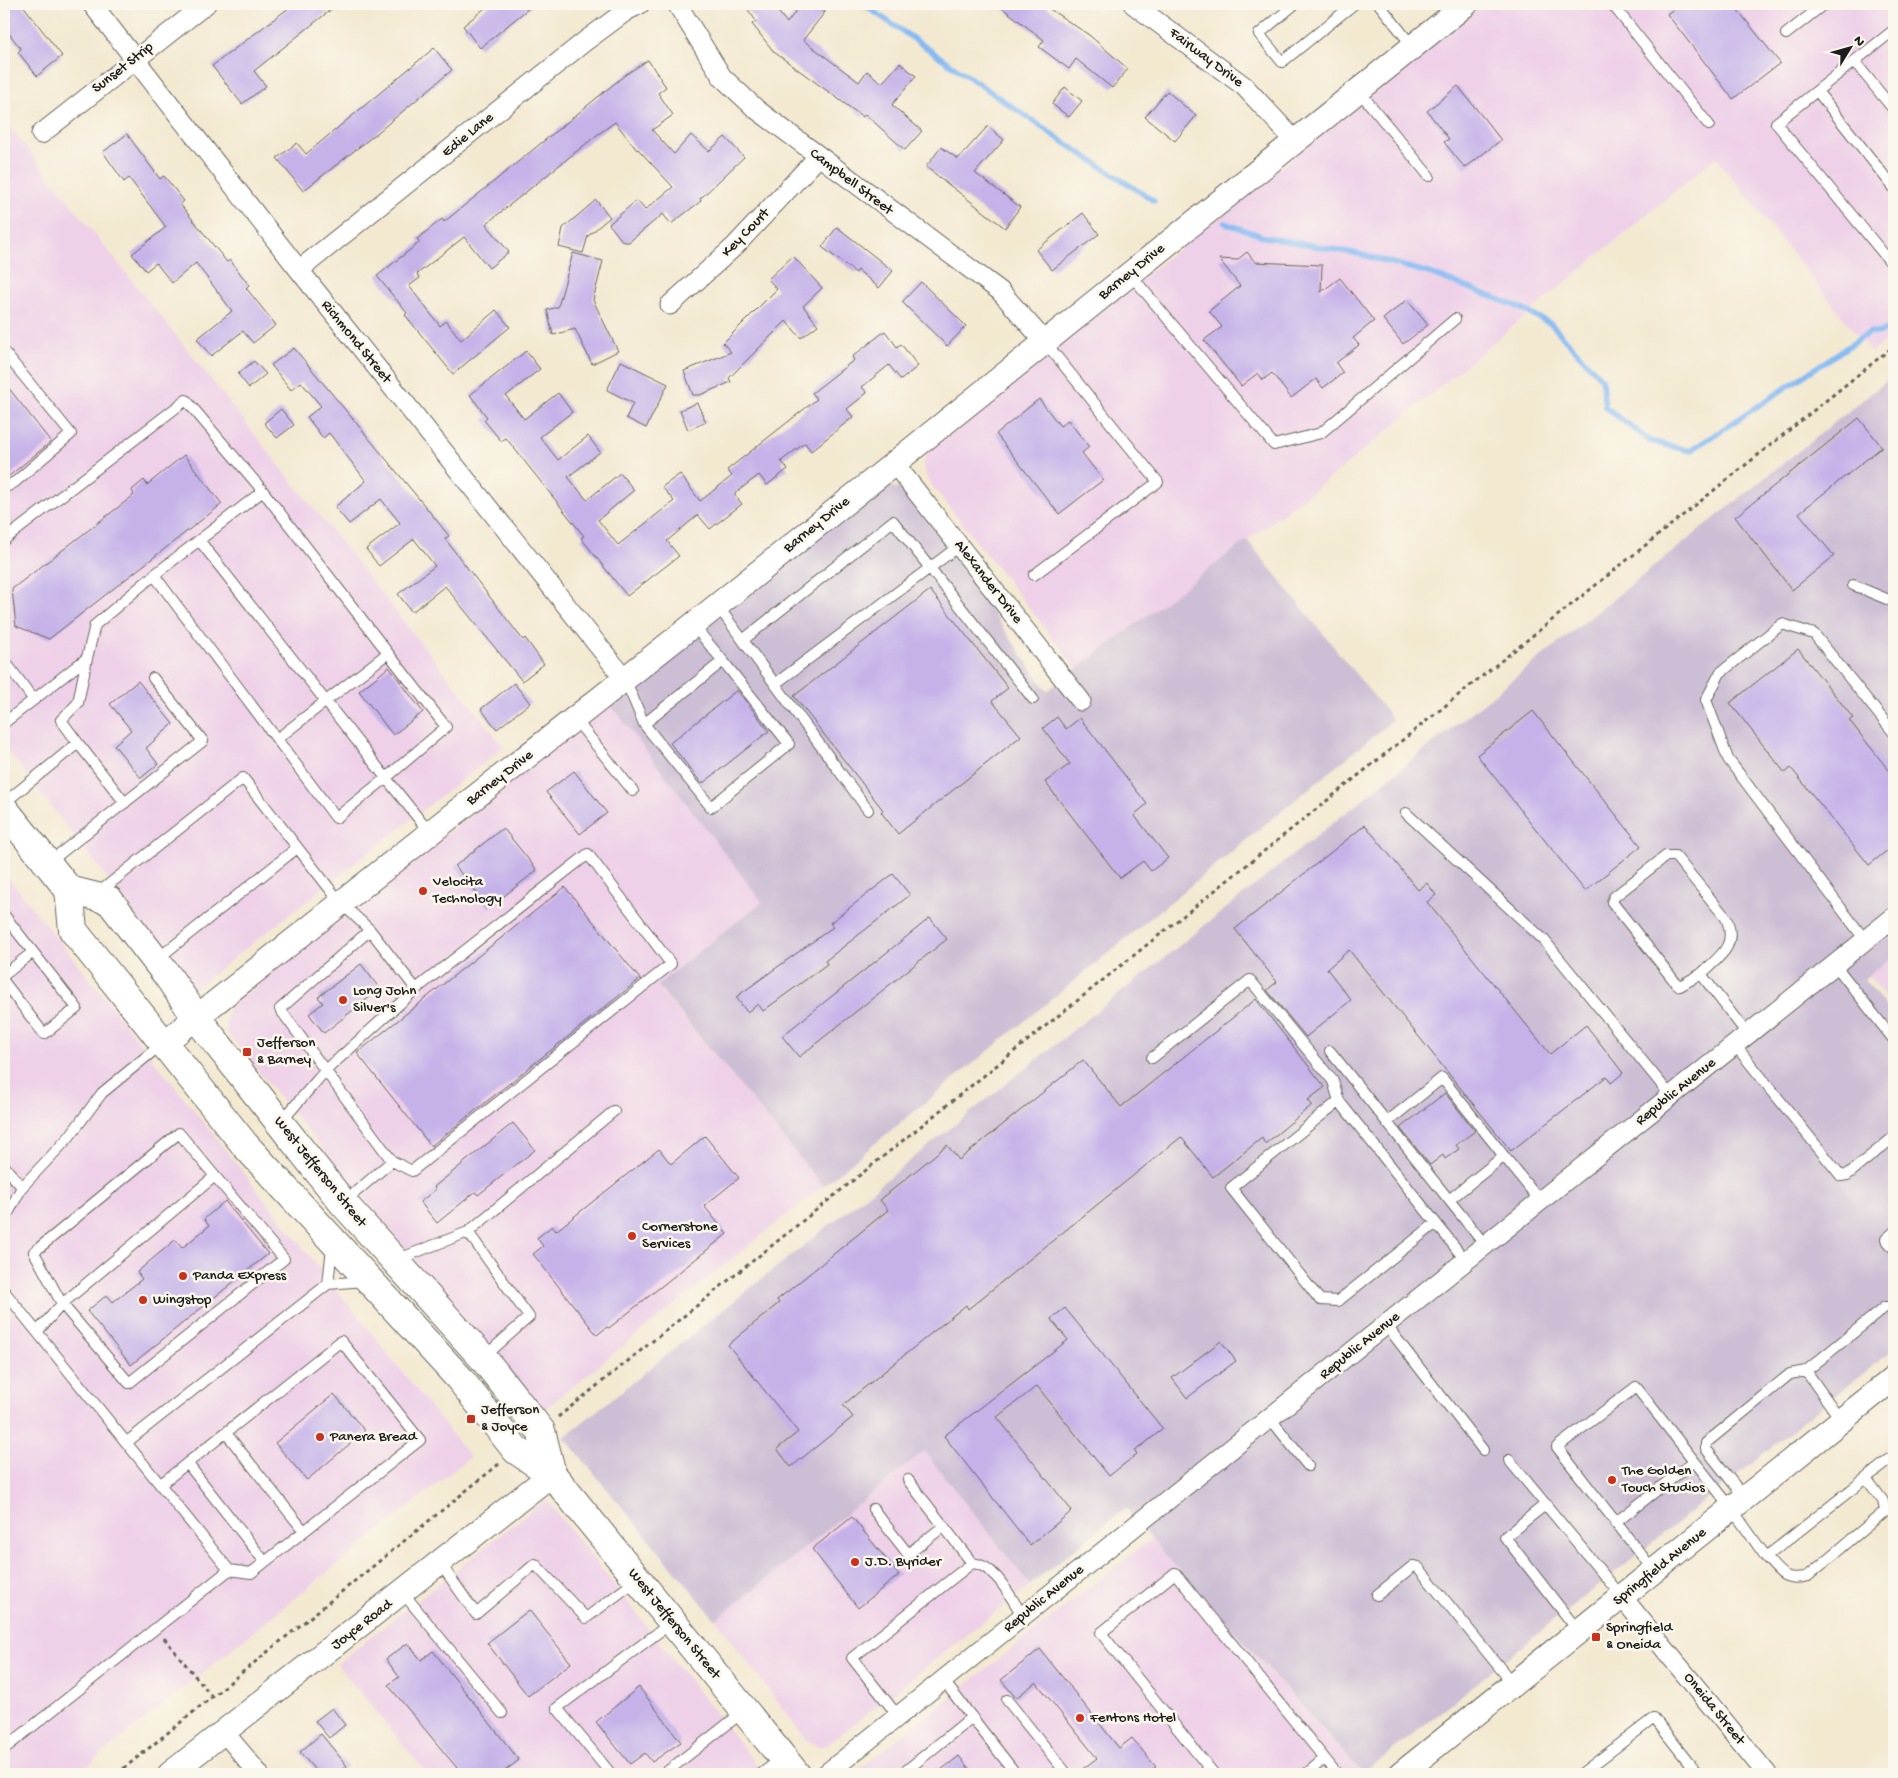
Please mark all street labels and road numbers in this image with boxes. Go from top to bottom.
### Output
street label: Fairway Drive [1165,24,1247,92]
street label: Sunset Strip [89,38,158,98]
street label: Edie Lane [438,109,498,161]
street label: Campbell Street [806,145,898,220]
street label: Key Court [718,203,775,261]
street label: Barney Drive [1095,240,1169,305]
street label: Richmond Street [317,297,396,389]
street label: Barney Drive [780,493,854,558]
street label: Alexander Drive [950,537,1026,628]
street label: Barney Drive [462,746,537,810]
street label: Republic Avenue [1632,1054,1720,1130]
street label: West Jefferson Street [270,1113,371,1233]
street label: Republic Avenue [1316,1308,1404,1384]
street label: Springfield Avenue [1610,1524,1711,1610]
street label: Republic Avenue [1000,1561,1088,1637]
street label: West Jefferson Street [624,1565,725,1685]
street label: Joyce Road [328,1595,397,1654]
street label: Oneida Street [1679,1669,1750,1750]

